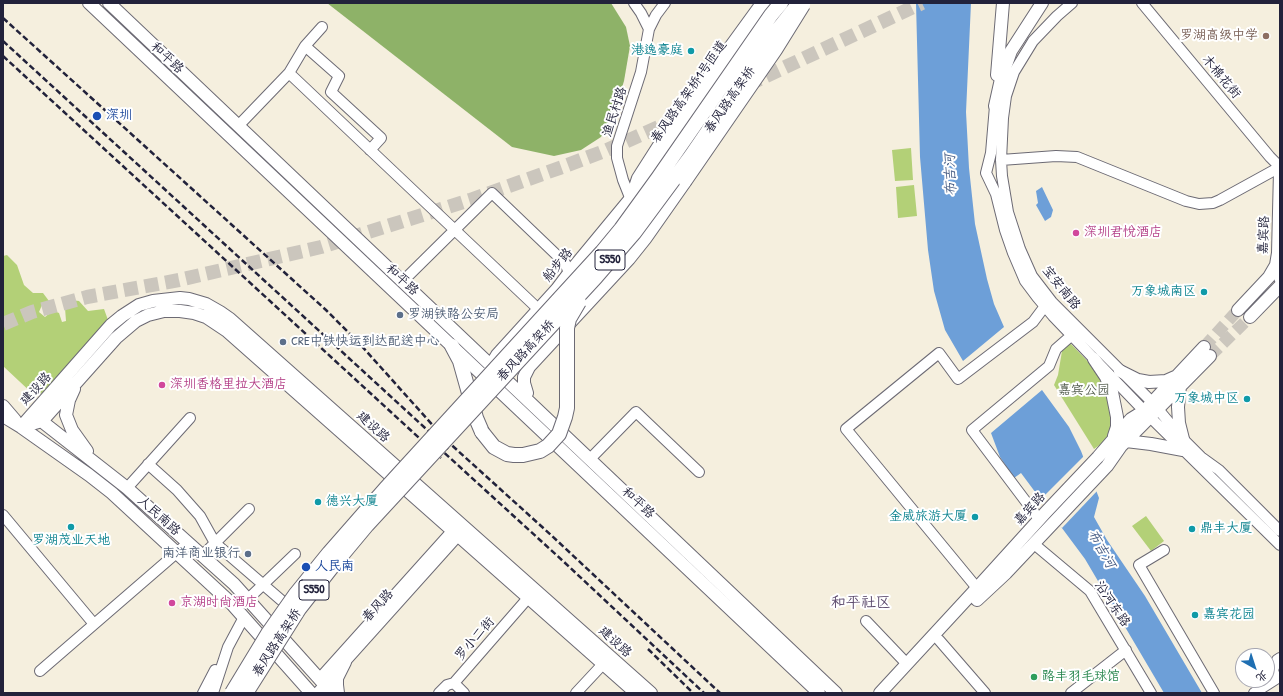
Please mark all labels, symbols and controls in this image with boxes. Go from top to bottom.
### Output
place label: 罗湖高级中学 [1180,28,1258,44]
marker: 罗湖高级中学 [1261,31,1271,41]
street label: 春风路高架桥1号匝道 [648,38,730,146]
street label: 和平路 [147,39,187,77]
place label: 港逸豪庭 [631,43,683,59]
marker: 港逸豪庭 [686,46,696,56]
street label: 木棉花街 [1198,52,1244,102]
street label: 春风路高架桥 [701,64,759,136]
street label: 渔民村路 [600,85,630,139]
place label: 深圳 [106,108,132,124]
marker: 深圳 [91,110,103,122]
water label: 布吉河 [942,154,960,196]
street label: 嘉宾路 [1256,215,1272,255]
place label: 深圳君悦酒店 [1084,225,1162,241]
marker: 深圳君悦酒店 [1071,228,1081,238]
street label: 船步路 [540,245,576,285]
road number: S550 [595,250,625,270]
street label: 和平路 [382,261,422,299]
street label: 宝安南路 [1039,263,1083,313]
place label: 万象城南区 [1131,284,1196,300]
marker: 万象城南区 [1199,287,1209,297]
place label: 罗湖铁路公安局 [408,307,499,323]
marker: 罗湖铁路公安局 [395,310,405,320]
street label: 春风路高架桥 [494,317,558,385]
place label: CRE中铁快运到达配送中心 [291,334,440,350]
marker: CRE中铁快运到达配送中心 [278,337,288,347]
street label: 建设路 [17,369,55,409]
place label: 深圳香格里拉大酒店 [170,377,287,393]
marker: 深圳香格里拉大酒店 [157,380,167,390]
park label: 嘉宾公园 [1058,383,1110,399]
place label: 万象城中区 [1174,391,1239,407]
marker: 万象城中区 [1242,394,1252,404]
street label: 建设路 [353,408,393,446]
street label: 和平路 [618,484,658,522]
street label: 嘉宾路 [1011,489,1049,529]
street label: 人民南路 [134,493,184,539]
place label: 德兴大厦 [326,494,378,510]
marker: 德兴大厦 [313,497,323,507]
place label: 金威旅游大厦 [889,509,967,525]
marker: 金威旅游大厦 [970,512,980,522]
place label: 鼎丰大厦 [1200,521,1252,537]
marker: 罗湖茂业天地 [66,522,76,532]
marker: 鼎丰大厦 [1187,524,1197,534]
water label: 布吉河 [1083,527,1119,571]
place label: 罗湖茂业天地 [32,533,110,549]
place label: 南洋商业银行 [162,546,240,562]
marker: 南洋商业银行 [243,549,253,559]
place label: 人民南 [315,559,354,575]
marker: 人民南 [300,561,312,573]
street label: 沿河东路 [1091,578,1133,630]
road number: S550 [299,580,329,600]
street label: 春风路 [359,586,397,626]
district label: 和平社区 [831,594,891,612]
place label: 京湖时尚酒店 [180,595,258,611]
marker: 京湖时尚酒店 [167,598,177,608]
street label: 春风路高架桥 [249,606,305,680]
place label: 嘉宾花园 [1203,607,1255,623]
marker: 嘉宾花园 [1190,610,1200,620]
street label: 罗小二街 [452,614,498,664]
street label: 建设路 [595,623,635,661]
north arrow [1235,648,1275,688]
text: 北 [1253,668,1271,685]
place label: 路丰羽毛球馆 [1042,669,1120,685]
marker: 路丰羽毛球馆 [1029,672,1039,682]

